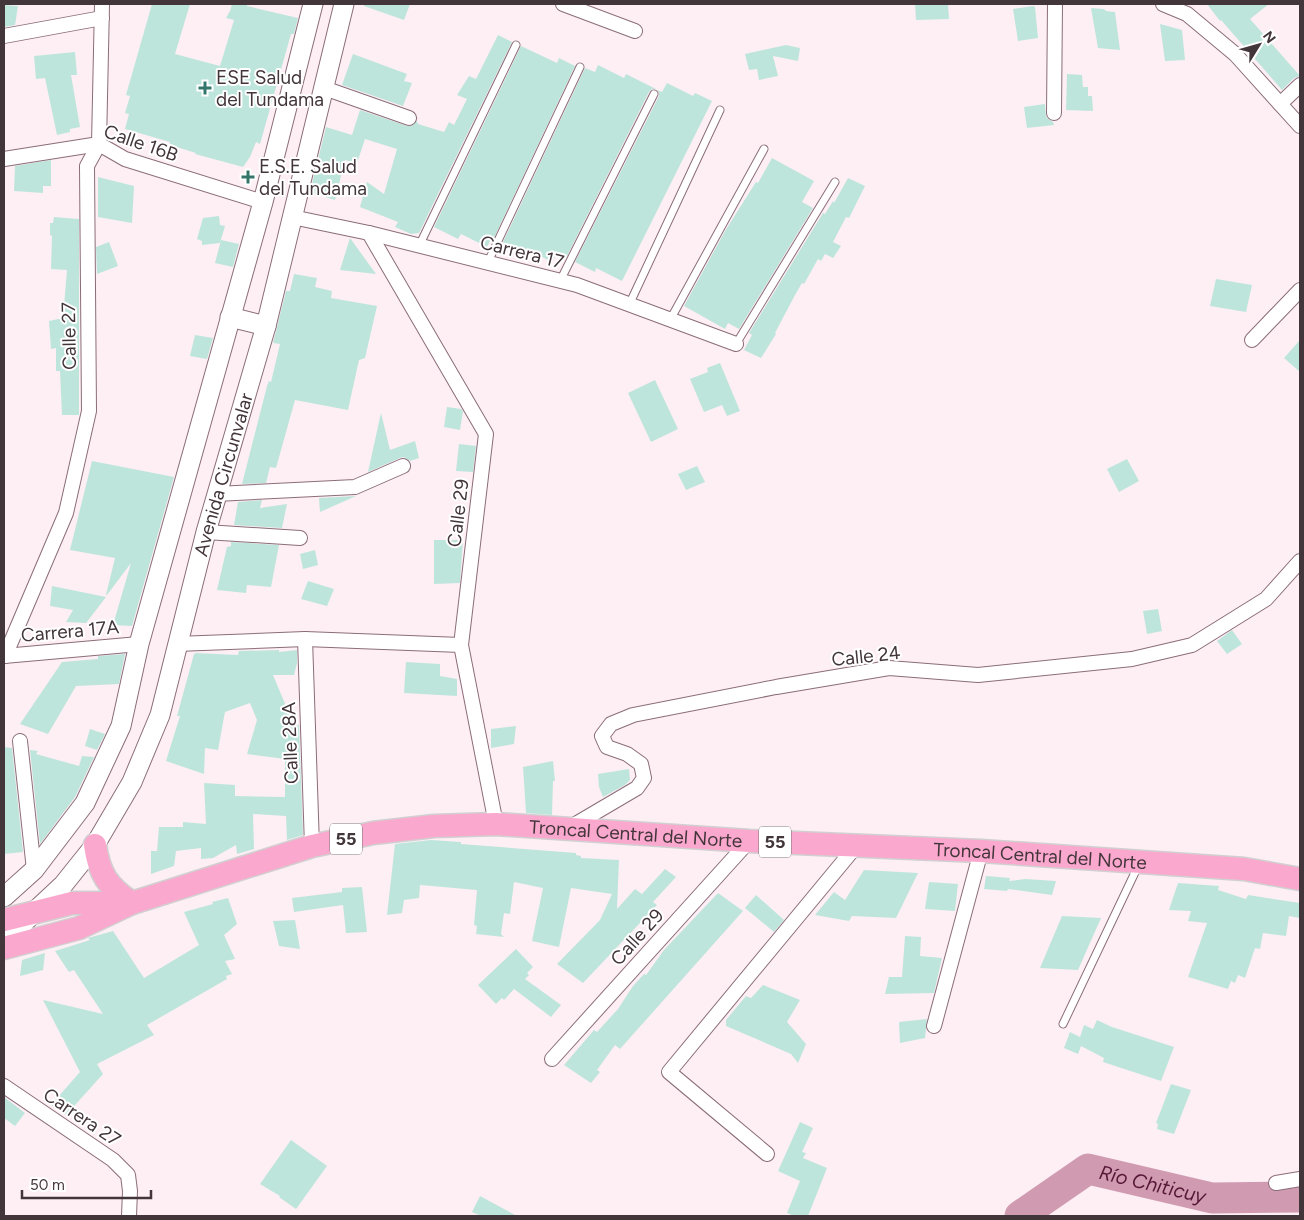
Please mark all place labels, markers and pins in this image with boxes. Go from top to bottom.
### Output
place label: ESE Salud del Tundama [216,66,324,111]
marker: ESE Salud del Tundama [198,81,212,95]
place label: E.S.E. Salud del Tundama [259,155,367,200]
marker: E.S.E. Salud del Tundama [241,170,255,184]

